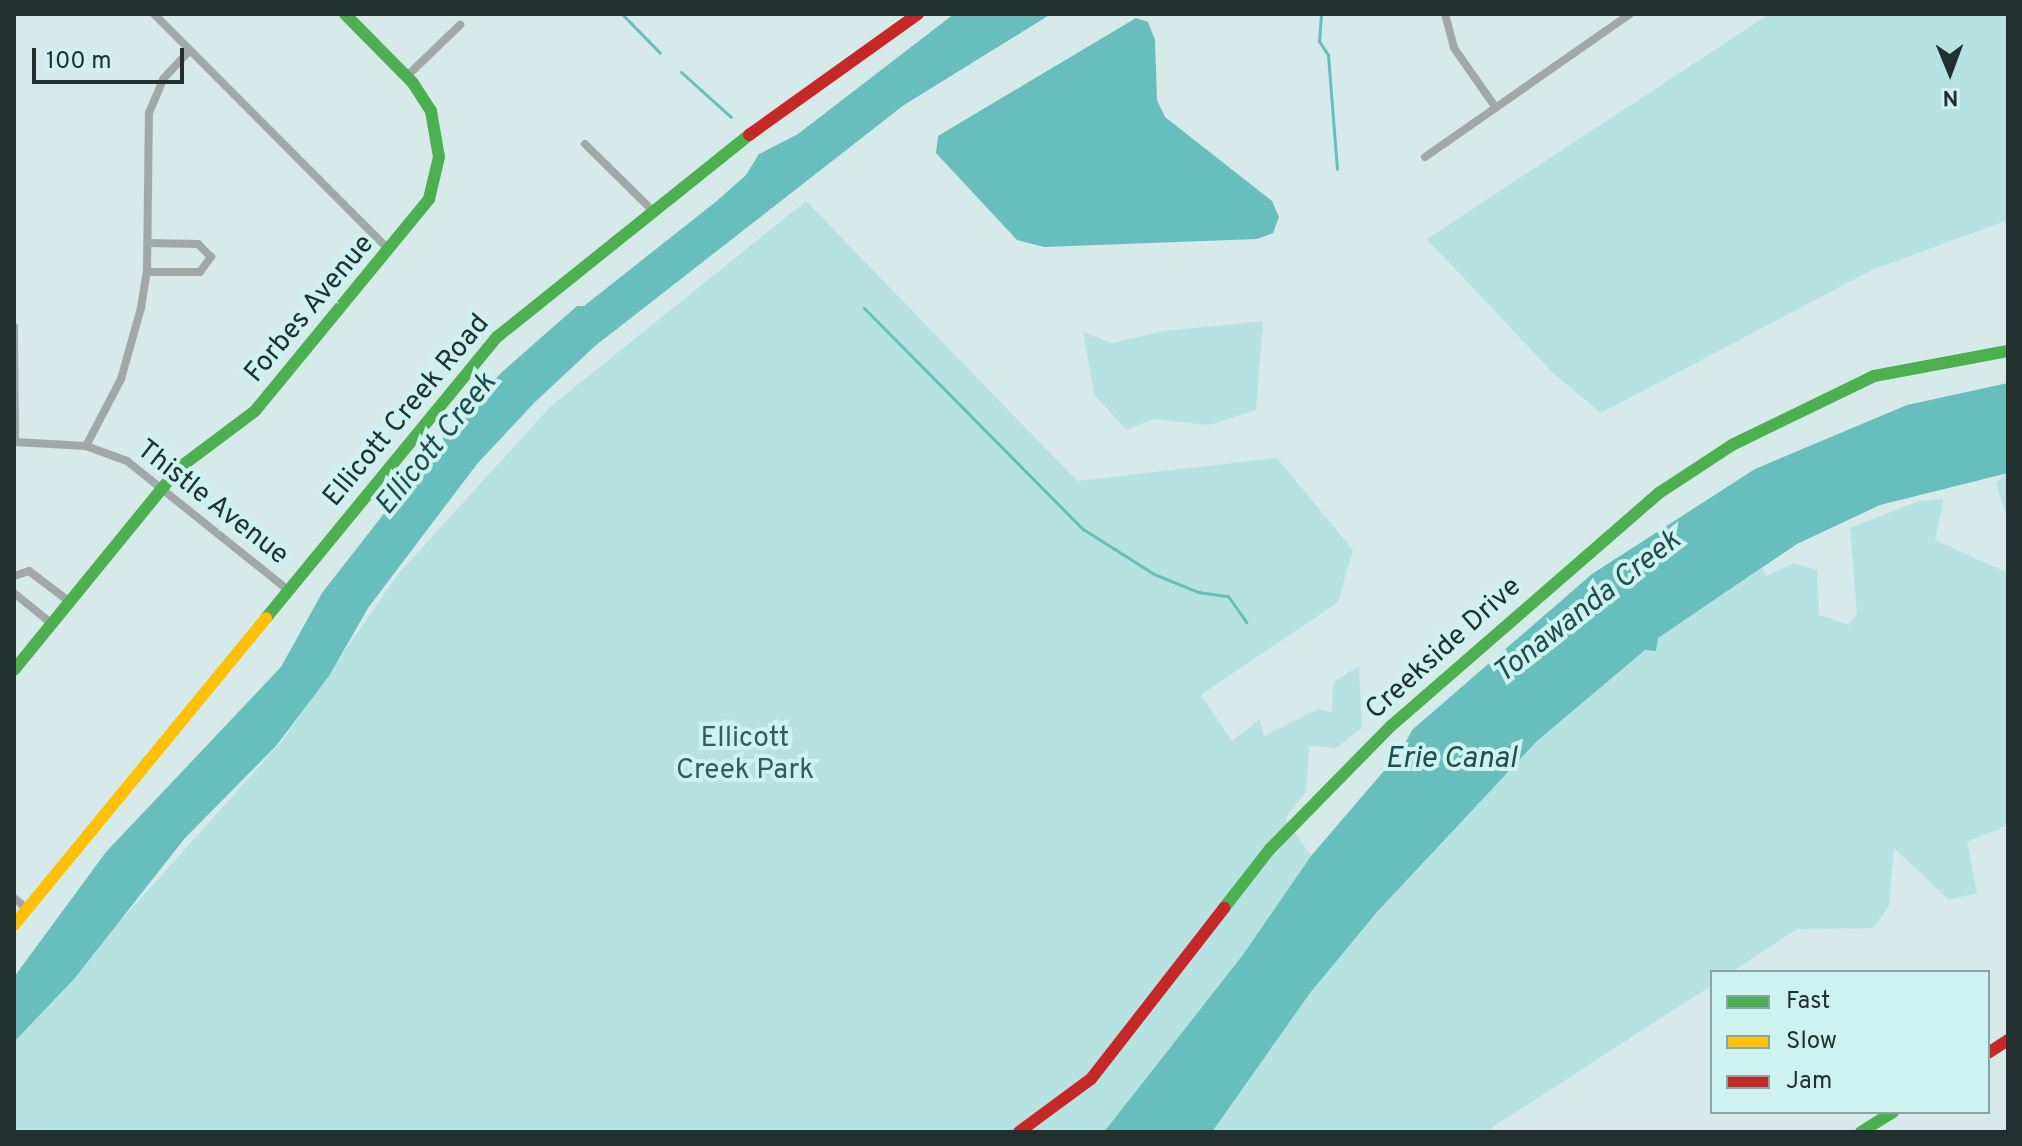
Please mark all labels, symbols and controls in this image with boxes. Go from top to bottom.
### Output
scale bar [36,32,188,82]
north arrow [1910,32,1990,112]
text: 100 m [46,47,112,77]
text: N [1942,83,1959,110]
street label: Forbes Avenue [238,228,382,390]
street label: Ellicott Creek Road [317,308,497,514]
water label: Ellicott Creek [369,367,505,523]
street label: Thistle Avenue [129,433,295,573]
water label: Tonawanda Creek [1487,524,1689,692]
street label: Creekside Drive [1359,571,1529,727]
park label: Ellicott Creek Park [676,722,814,788]
water label: Erie Canal [1385,742,1517,778]
legend [1710,970,1990,1114]
text: Fast [1786,987,1830,1017]
text: Slow [1786,1027,1837,1057]
text: Jam [1786,1067,1832,1097]

